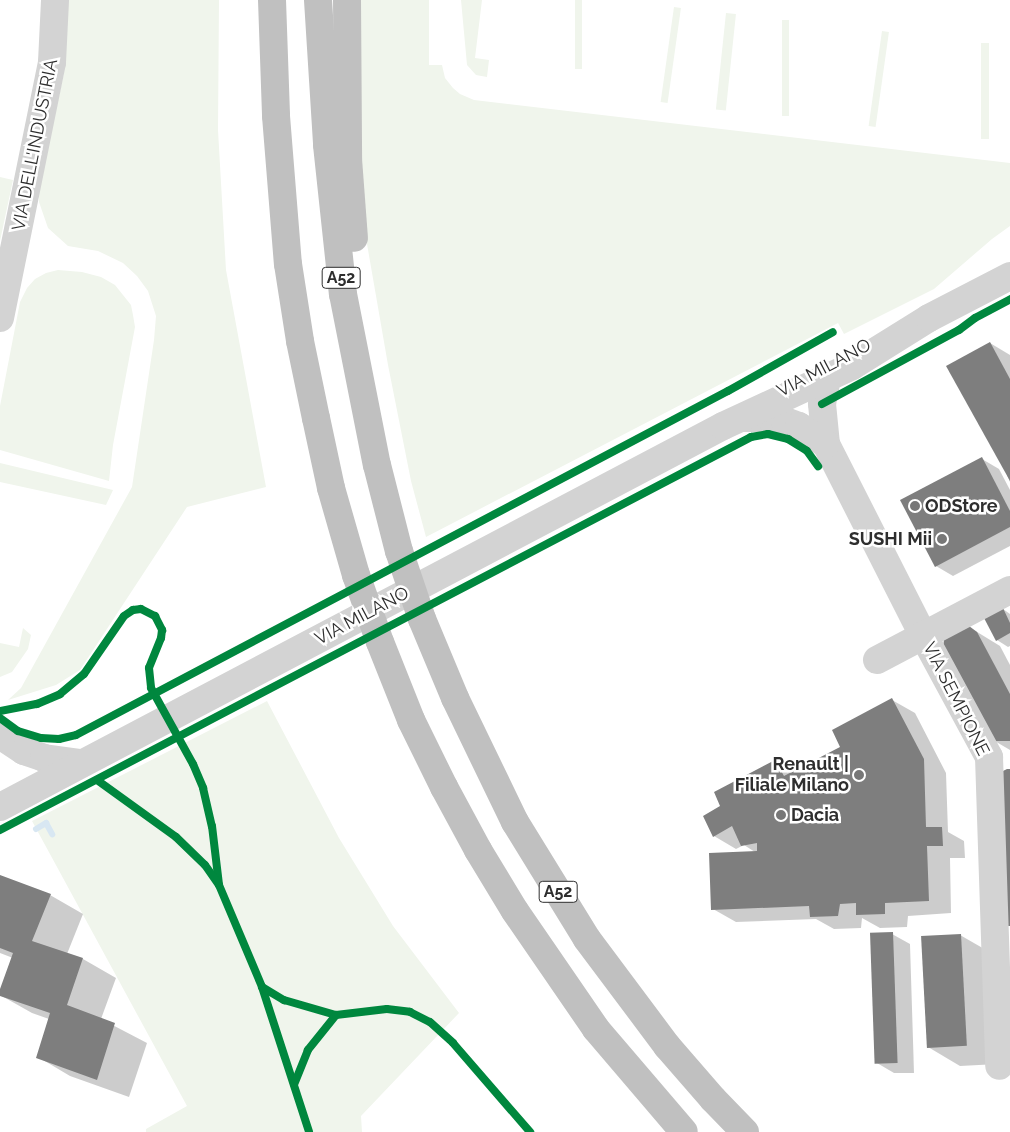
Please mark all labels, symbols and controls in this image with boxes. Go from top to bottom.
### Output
street label: VIA DELL'INDUSTRIA [8,57,62,233]
road number: A52 [321,264,361,292]
street label: VIA MILANO [773,334,875,402]
place label: ODStore [925,495,998,517]
marker: ODStore [909,500,921,512]
place label: SUSHI Mii [849,528,932,550]
marker: SUSHI Mii [936,533,948,545]
street label: VIA MILANO [311,582,413,650]
street label: VIA SEMPIONE [918,638,994,760]
place label: Renault | Filiale Milano [735,754,849,796]
marker: Renault | Filiale Milano [853,769,865,781]
place label: Dacia [791,804,839,826]
marker: Dacia [775,809,787,821]
road number: A52 [538,879,578,906]

